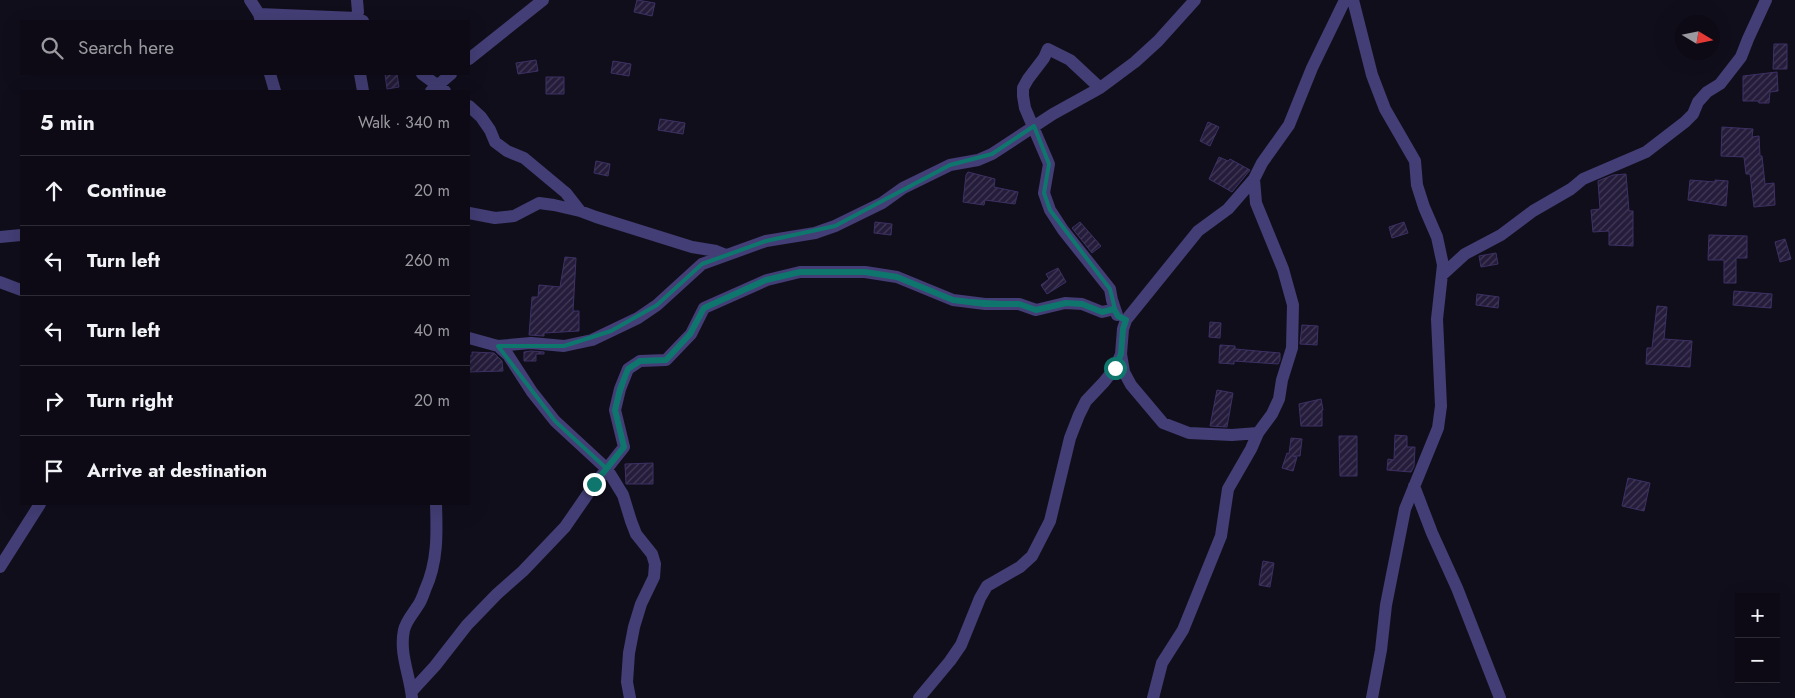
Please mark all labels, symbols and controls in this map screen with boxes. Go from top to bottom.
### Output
north arrow [1675,15,1720,60]
search box [20,20,470,75]
icon: search [38,34,66,62]
text: Search here [78,34,174,61]
text: 5 min [40,108,95,138]
text: Walk · 340 m [358,111,450,134]
icon: ahead [40,177,68,205]
text: Continue [87,177,166,204]
text: 20 m [414,179,450,202]
icon: left [40,247,68,275]
text: Turn left [87,247,160,274]
text: 260 m [405,249,450,272]
icon: left [40,317,68,345]
text: Turn left [87,317,160,344]
text: 40 m [414,319,450,342]
route start [1104,357,1127,380]
icon: right [40,387,68,415]
text: Turn right [87,387,173,414]
text: 20 m [414,389,450,412]
icon: arrive [40,457,68,485]
text: Arrive at destination [87,457,267,484]
route end [583,473,606,496]
map controls [1735,593,1780,683]
button: + [1735,593,1780,638]
button: − [1735,638,1780,683]

